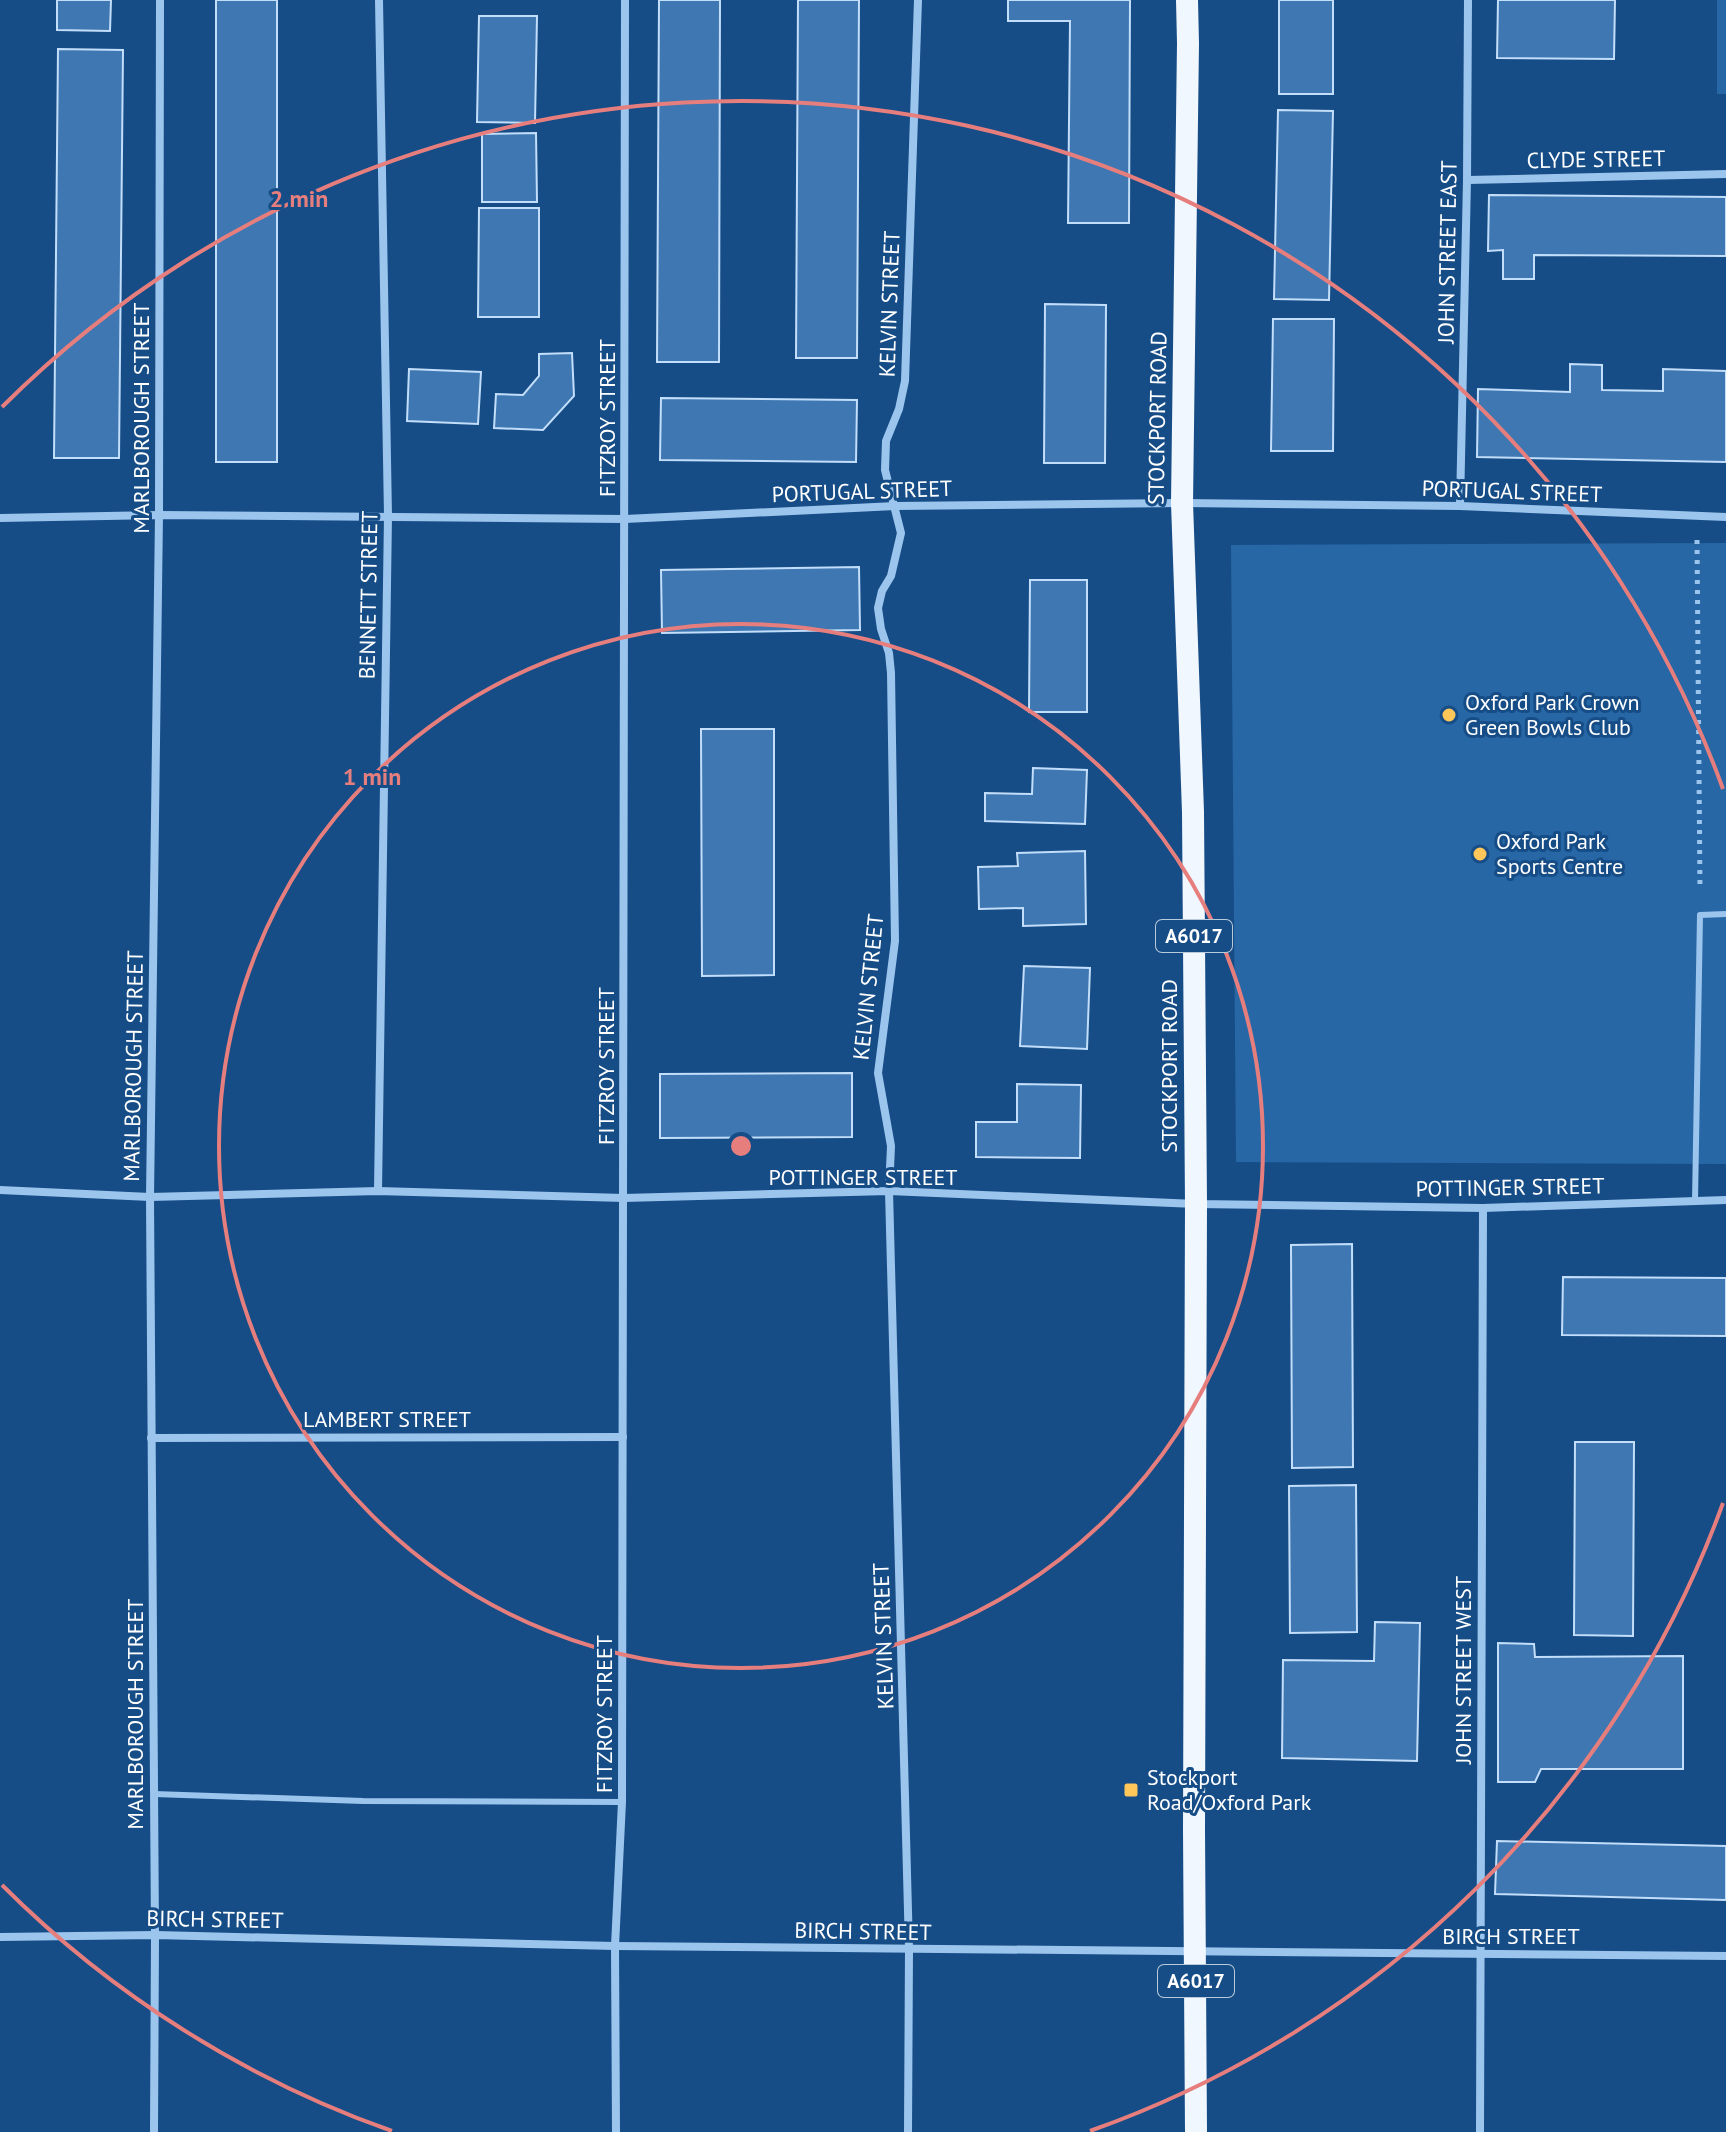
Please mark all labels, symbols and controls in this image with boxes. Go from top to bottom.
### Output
street label: CLYDE STREET [1526,144,1666,174]
street label: JOHN STREET EAST [1431,160,1463,345]
text: 2 min [270,183,328,214]
street label: KELVIN STREET [872,230,906,378]
street label: MARLBOROUGH STREET [127,302,155,534]
street label: STOCKPORT ROAD [1141,331,1173,505]
street label: FITZROY STREET [593,339,621,497]
street label: PORTUGAL STREET [771,474,953,508]
street label: PORTUGAL STREET [1421,474,1603,508]
street label: BENNETT STREET [353,510,383,680]
place label: Oxford Park Crown Green Bowls Club [1465,688,1640,741]
marker: Oxford Park Crown Green Bowls Club [1440,706,1458,724]
text: 1 min [343,761,401,792]
place label: Oxford Park Sports Centre [1496,827,1623,880]
marker: Oxford Park Sports Centre [1471,845,1489,863]
street label: KELVIN STREET [846,913,890,1061]
road number: A6017 [1156,920,1232,952]
street label: MARLBOROUGH STREET [117,950,149,1182]
street label: STOCKPORT ROAD [1155,979,1183,1153]
street label: FITZROY STREET [592,987,620,1145]
centre of rings [727,1132,755,1160]
street label: POTTINGER STREET [769,1163,957,1191]
street label: POTTINGER STREET [1415,1171,1605,1203]
street label: LAMBERT STREET [303,1405,471,1433]
street label: KELVIN STREET [866,1562,900,1710]
street label: JOHN STREET WEST [1449,1576,1477,1765]
street label: MARLBOROUGH STREET [121,1598,149,1830]
street label: FITZROY STREET [590,1635,618,1793]
place label: Stockport Road/Oxford Park [1147,1763,1312,1816]
marker: Stockport Road/Oxford Park [1122,1781,1140,1799]
street label: BIRCH STREET [146,1904,284,1934]
street label: BIRCH STREET [794,1916,932,1946]
street label: BIRCH STREET [1442,1922,1580,1950]
road number: A6017 [1158,1965,1234,1997]

